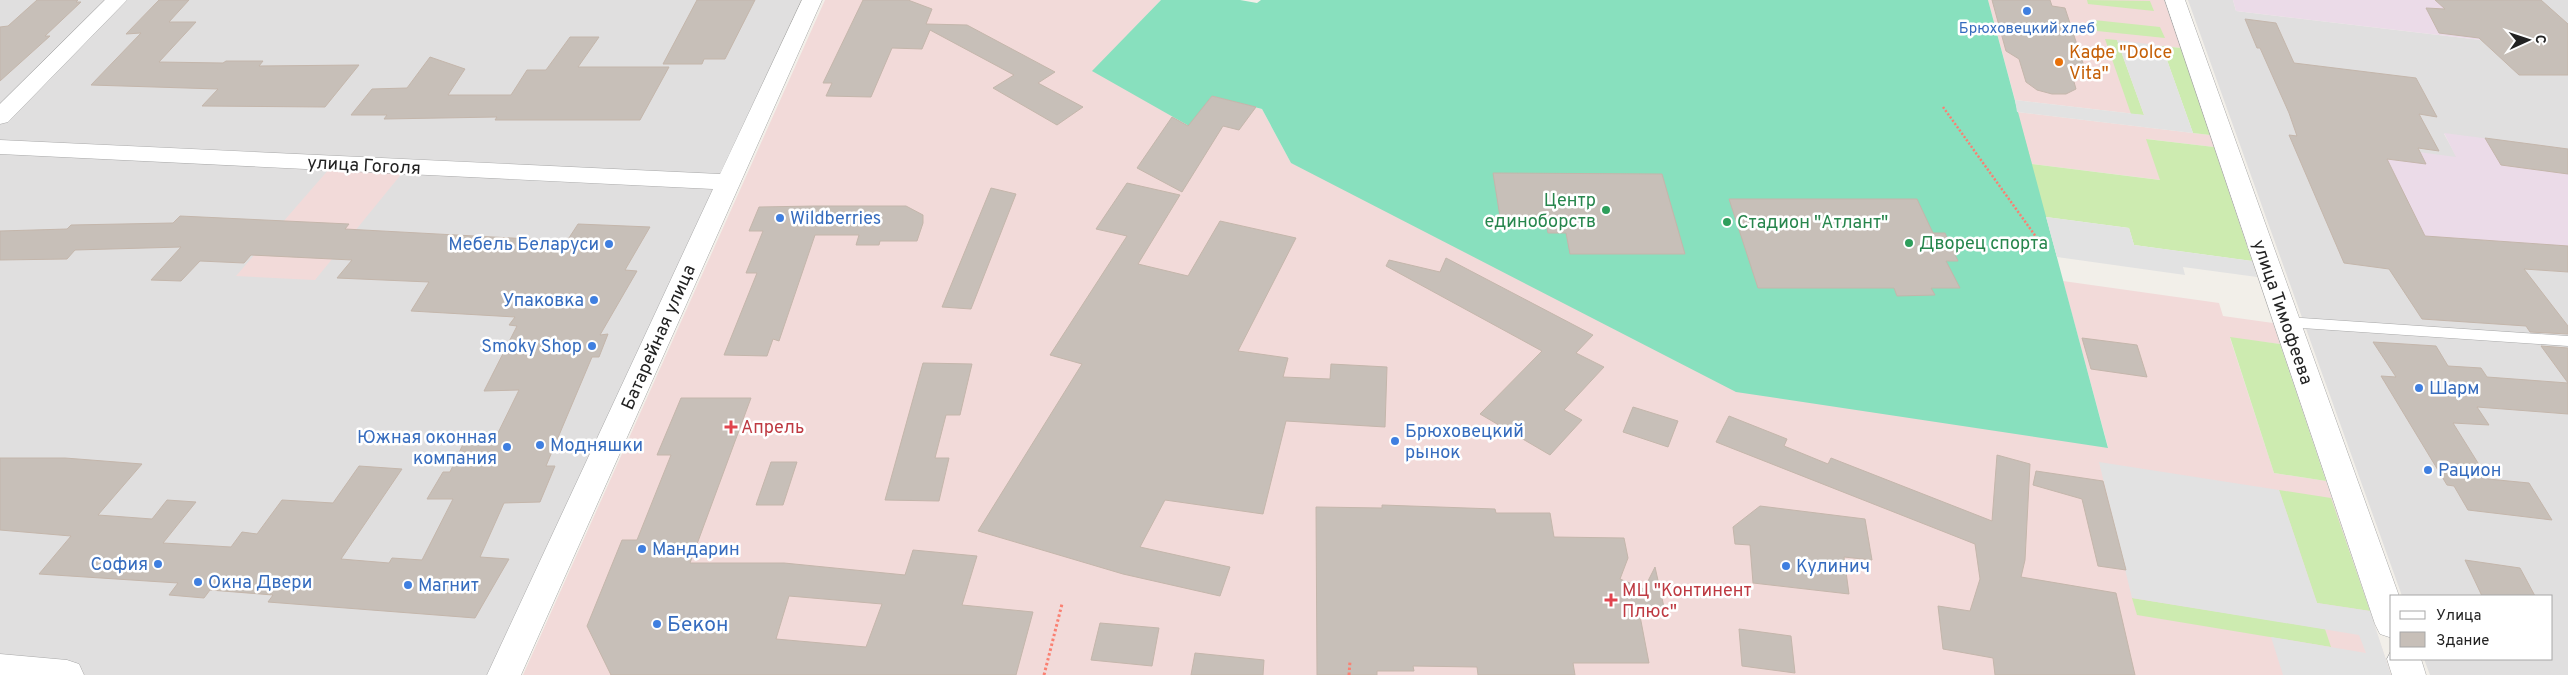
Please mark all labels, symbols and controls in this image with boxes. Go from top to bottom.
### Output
marker: Брюховецкий хлеб [2021,5,2033,17]
north arrow [2503,15,2553,65]
place label: Брюховецкий хлеб [1959,20,2095,39]
text: С [2531,34,2548,44]
place label: Кафе "Dolce Vita" [2069,42,2172,86]
marker: Кафе "Dolce Vita" [2053,56,2065,68]
street label: улица Гоголя [307,152,421,181]
place label: Центр единоборств [1484,190,1596,234]
marker: Центр единоборств [1600,204,1612,216]
place label: Wildberries [790,208,881,231]
marker: Wildberries [774,212,786,224]
place label: Стадион "Атлант" [1737,212,1888,235]
marker: Стадион "Атлант" [1721,216,1733,228]
place label: Дворец спорта [1919,233,2048,256]
place label: Мебель Беларуси [448,234,599,257]
marker: Дворец спорта [1903,237,1915,249]
street label: улица Тимофеева [2246,237,2317,388]
marker: Мебель Беларуси [603,238,615,250]
street label: Батарейная улица [617,261,702,414]
place label: Упаковка [503,290,584,313]
marker: Упаковка [588,294,600,306]
place label: Smoky Shop [481,336,582,359]
marker: Smoky Shop [586,340,598,352]
place label: Шарм [2429,378,2479,401]
marker: Шарм [2413,382,2425,394]
place label: Апрель [741,417,804,440]
marker: Апрель [725,421,737,433]
place label: Брюховецкий рынок [1405,421,1524,465]
place label: Южная оконная компания [357,427,497,471]
place label: Модняшки [550,435,643,458]
marker: Брюховецкий рынок [1389,435,1401,447]
marker: Модняшки [534,439,546,451]
marker: Южная оконная компания [501,441,513,453]
place label: Рацион [2438,460,2501,483]
marker: Рацион [2422,464,2434,476]
place label: Мандарин [652,539,740,562]
marker: Мандарин [636,543,648,555]
place label: София [91,554,148,577]
place label: Кулинич [1796,556,1870,579]
marker: София [152,558,164,570]
marker: Кулинич [1780,560,1792,572]
place label: Окна Двери [208,572,312,595]
place label: Магнит [418,575,479,598]
marker: Окна Двери [192,576,204,588]
marker: Магнит [402,579,414,591]
place label: МЦ "Континент Плюс" [1622,580,1752,624]
marker: МЦ "Континент Плюс" [1604,593,1618,607]
legend [2390,595,2553,660]
text: Улица [2436,607,2481,626]
place label: Бекон [667,612,728,639]
marker: Бекон [651,618,663,630]
text: Здание [2436,632,2489,651]

